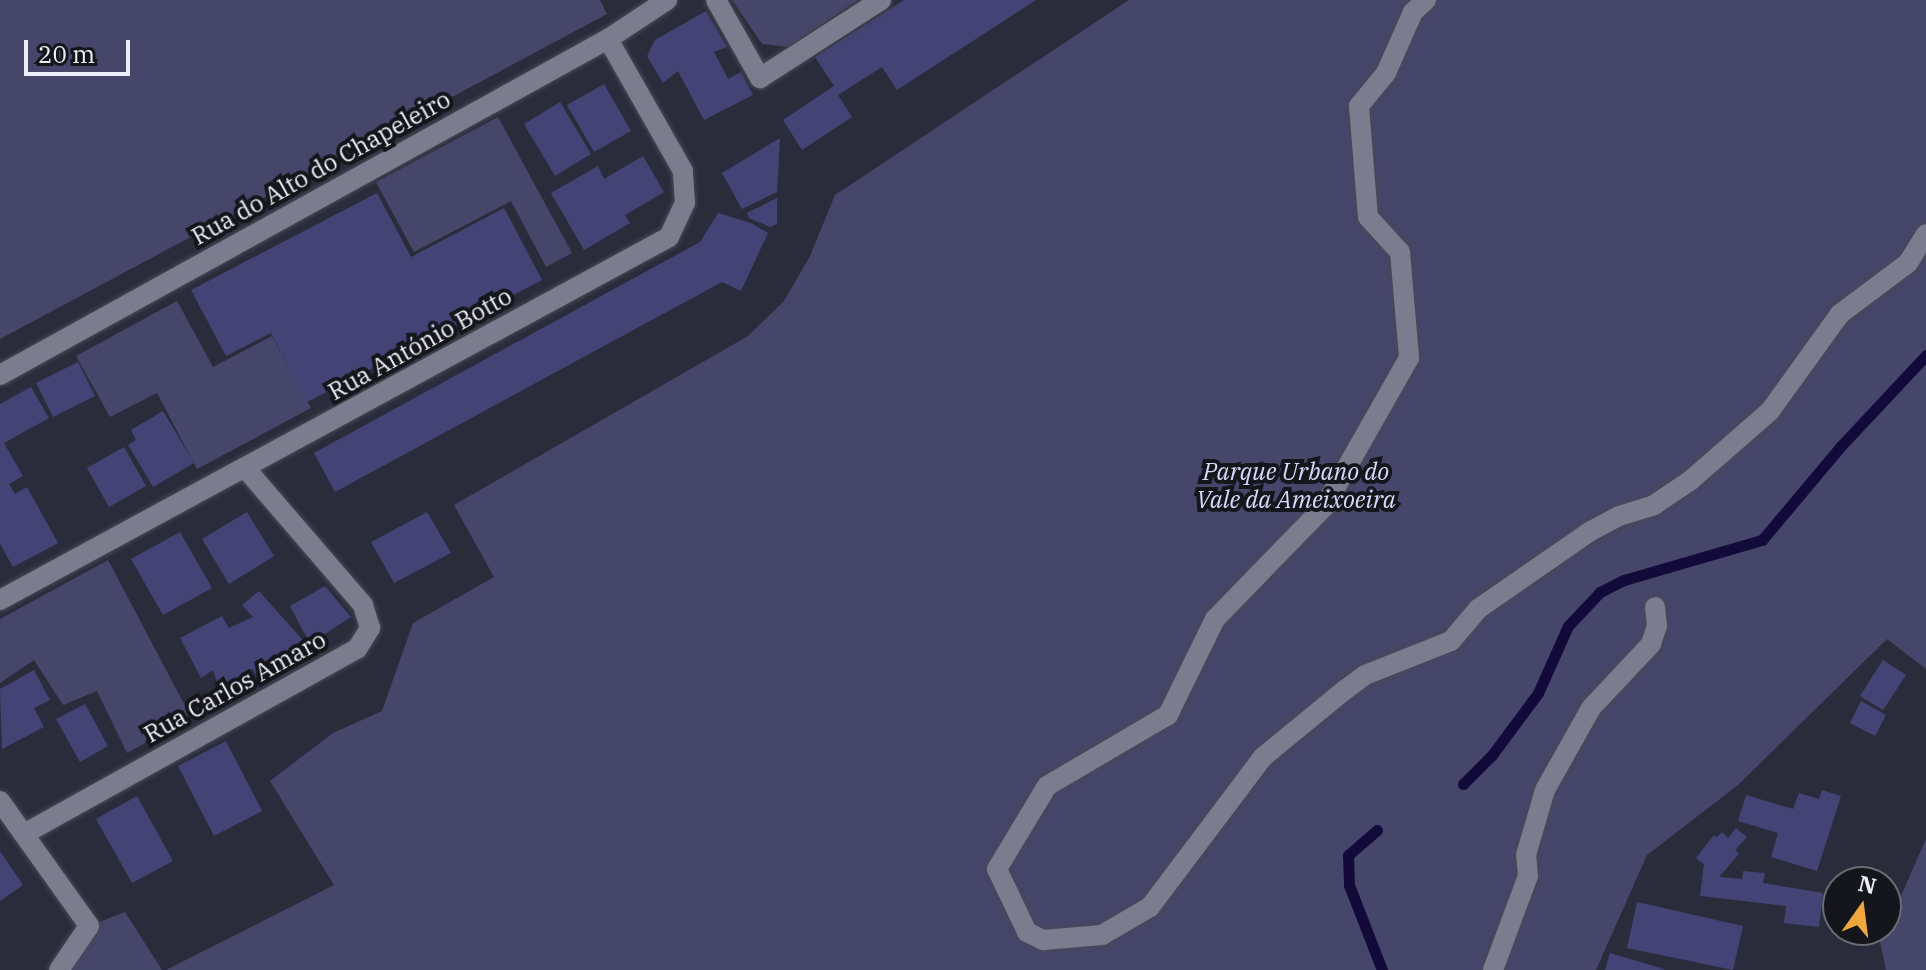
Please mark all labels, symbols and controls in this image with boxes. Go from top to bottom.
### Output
scale bar [28,24,134,74]
text: 20 m [38,38,95,70]
street label: Rua do Alto do Chapeleiro [187,85,455,251]
street label: Rua António Botto [323,282,517,406]
park label: Parque Urbano do Vale da Ameixoeira [1196,458,1396,514]
street label: Rua Carlos Amaro [139,625,331,749]
north arrow [1822,866,1902,946]
text: N [1855,868,1879,900]

